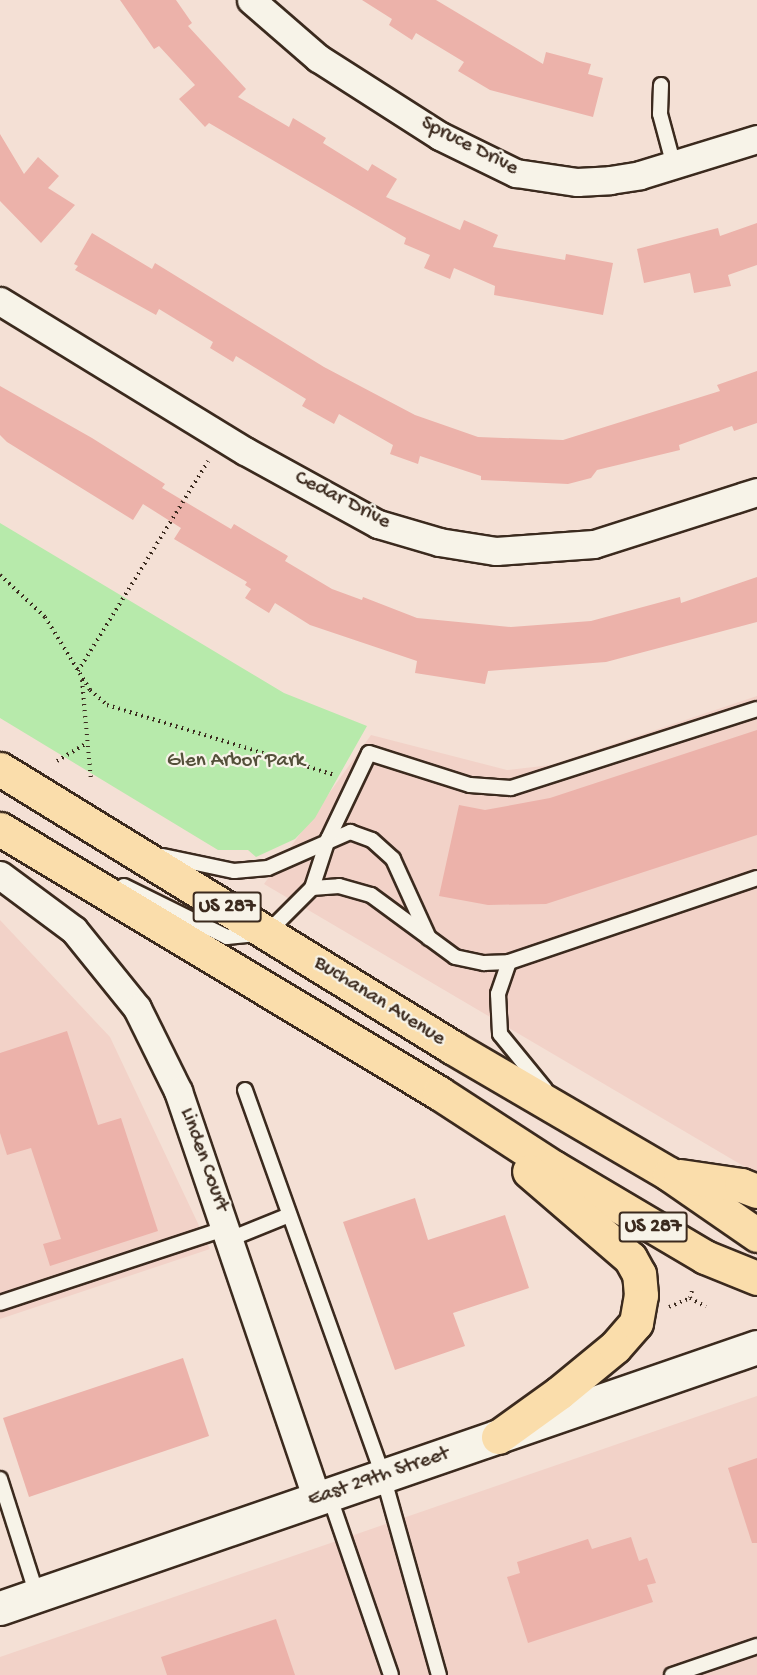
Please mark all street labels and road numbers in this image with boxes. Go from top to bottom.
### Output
street label: Spruce Drive [416,112,522,182]
street label: Cedar Drive [290,466,394,536]
road number: US 287 [192,890,262,924]
street label: Buchanan Avenue [309,951,449,1053]
street label: Linden Court [173,1105,233,1215]
road number: US 287 [618,1210,688,1244]
street label: East 29th Street [305,1442,453,1514]

